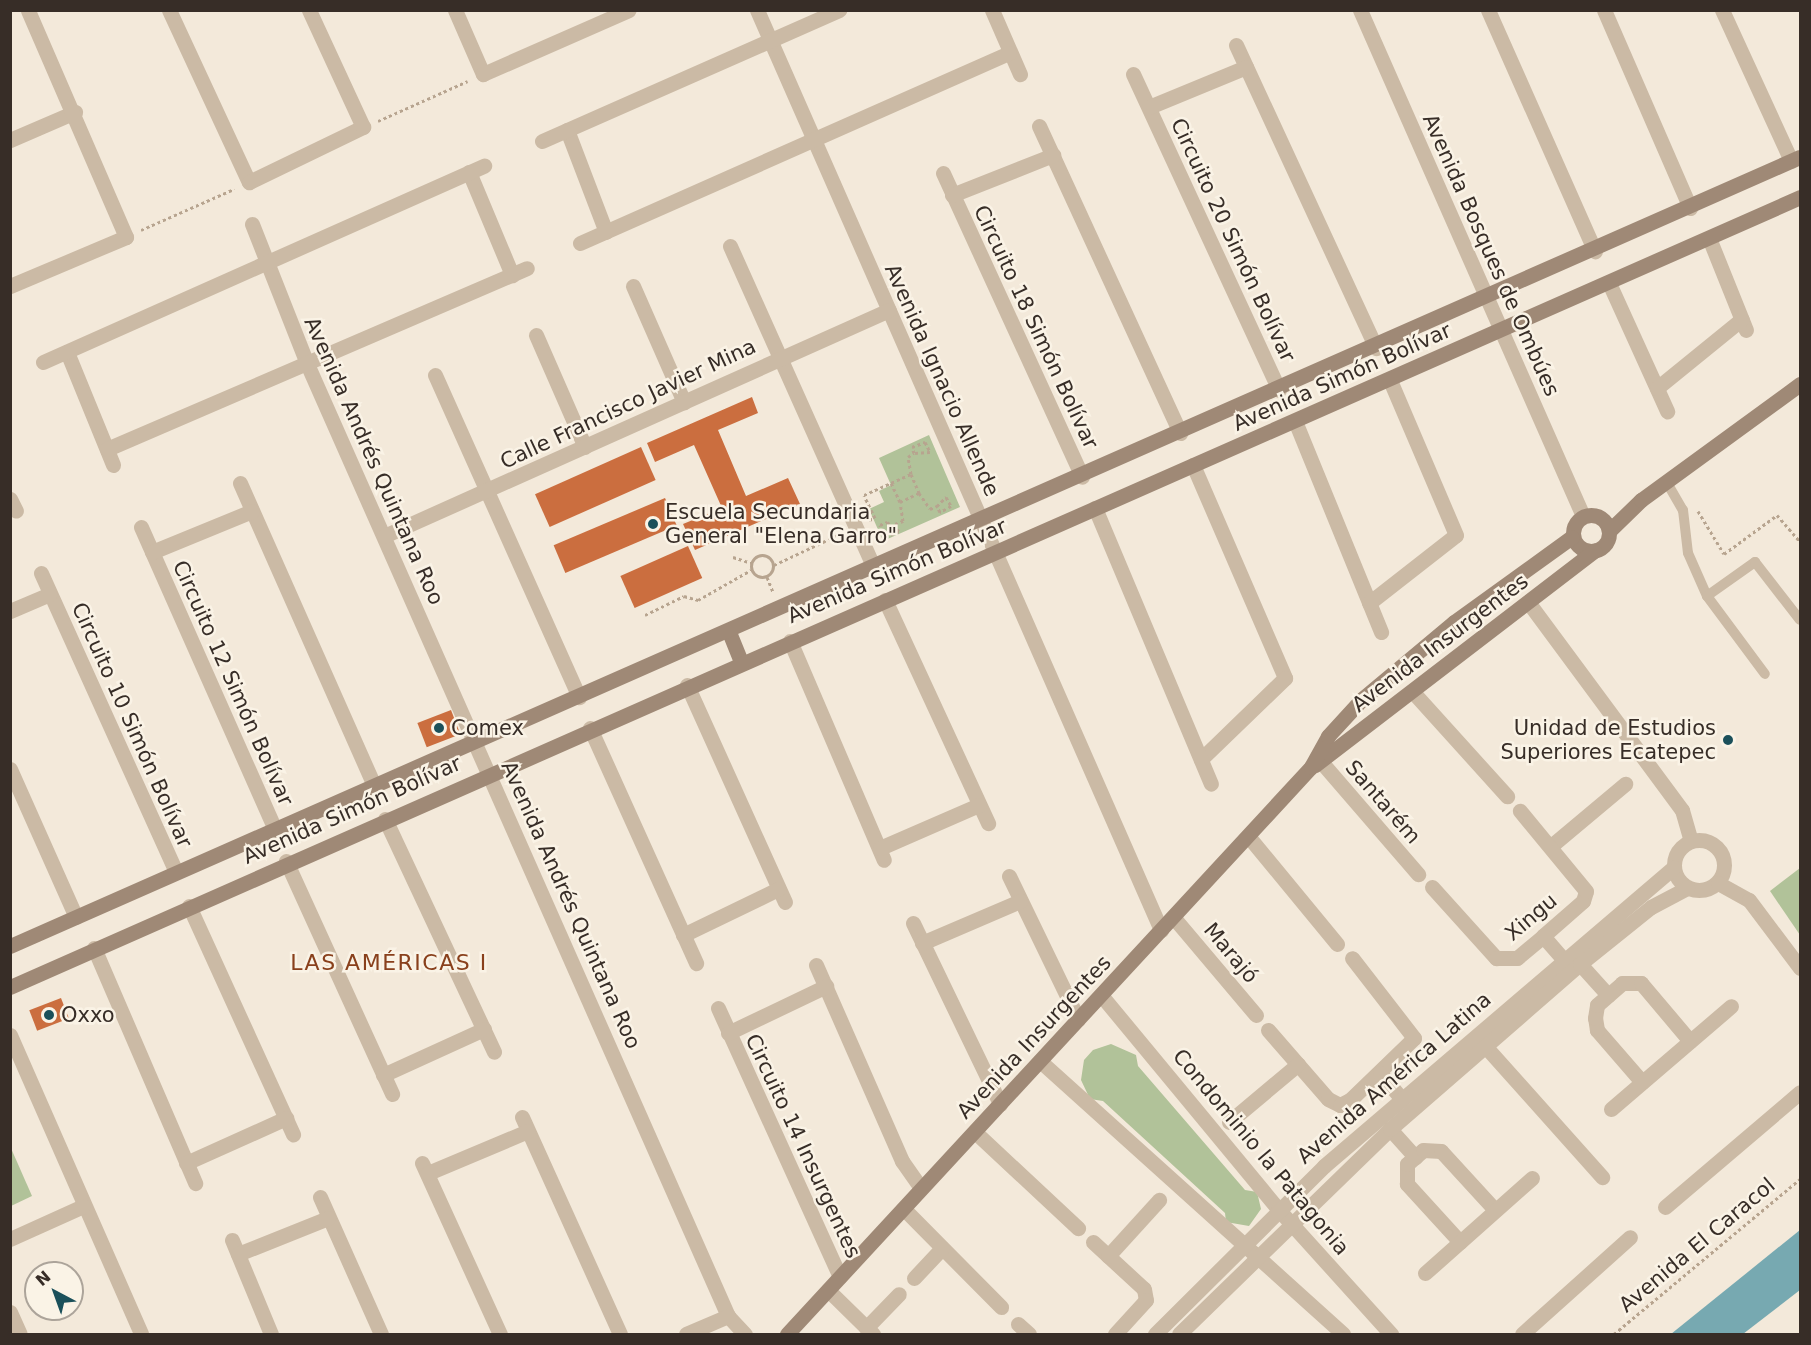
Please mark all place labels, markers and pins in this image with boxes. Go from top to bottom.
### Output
place label: Escuela Secundaria General "Elena Garro" [665,499,897,549]
marker: Escuela Secundaria General "Elena Garro" [646,517,660,531]
place label: Comex [451,715,524,741]
place label: Unidad de Estudios Superiores Ecatepec [1500,715,1716,765]
marker: Comex [432,721,446,735]
marker: Unidad de Estudios Superiores Ecatepec [1721,733,1735,747]
place label: Oxxo [61,1002,115,1028]
marker: Oxxo [42,1008,56,1022]

